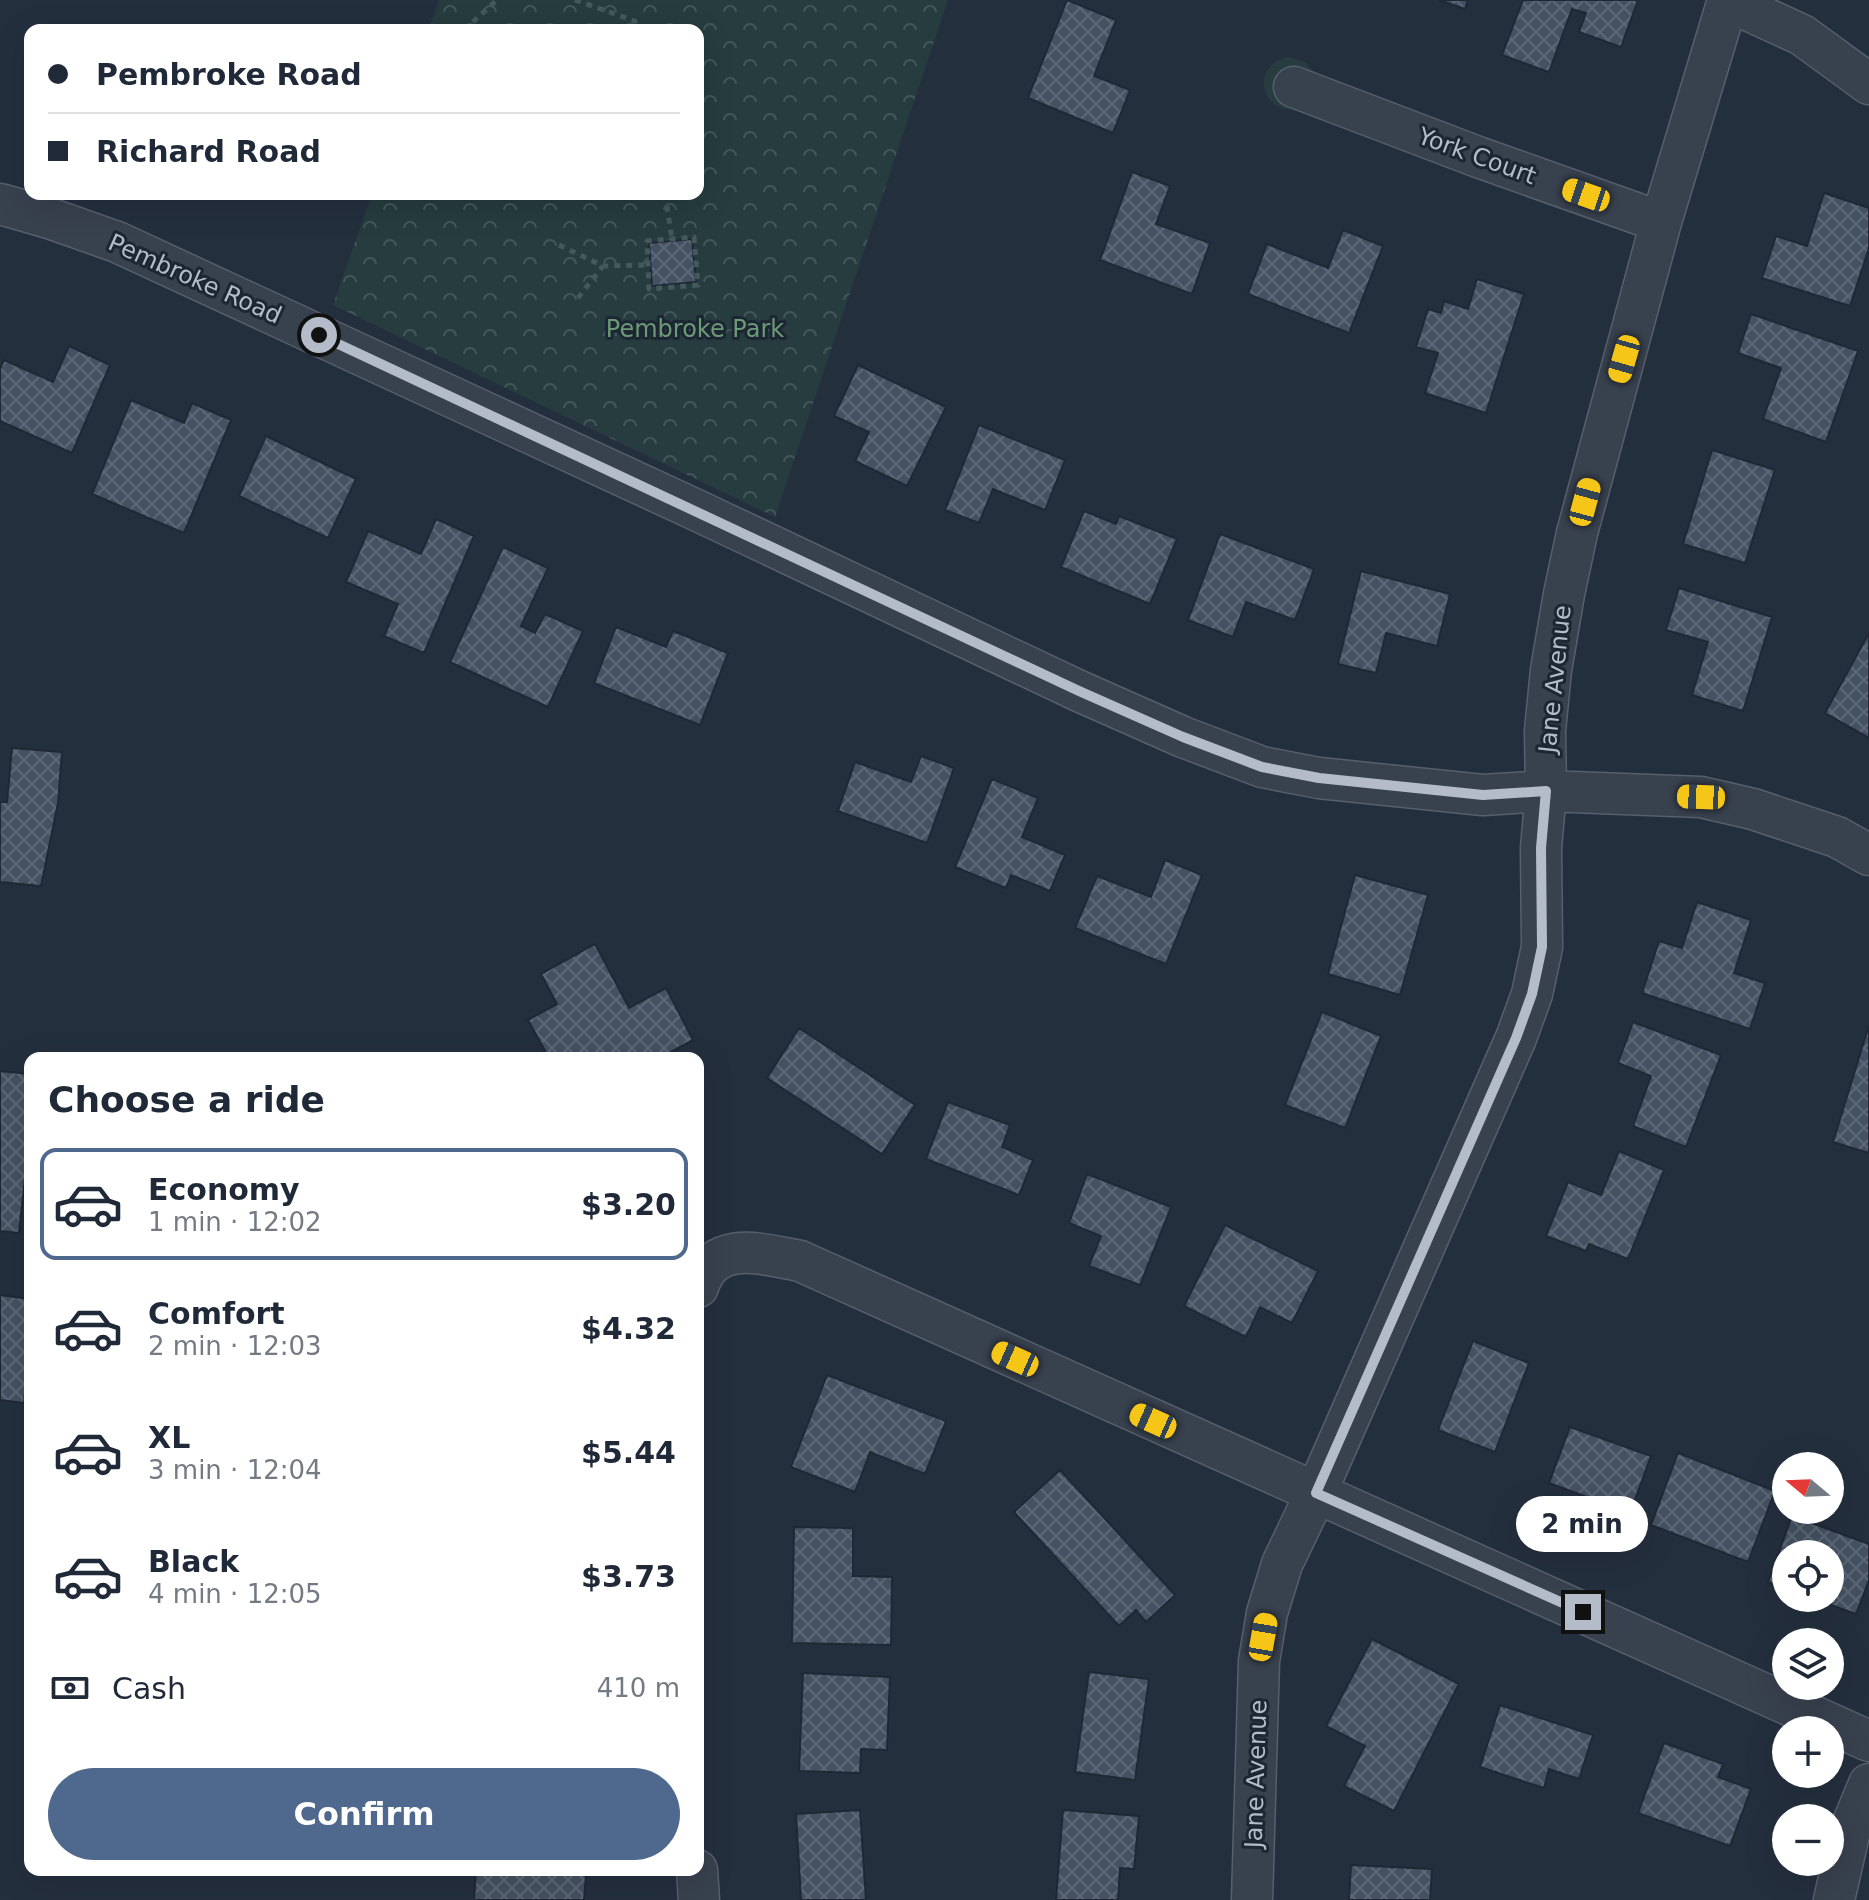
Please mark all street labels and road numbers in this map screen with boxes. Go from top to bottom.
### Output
street label: York Court [1413,121,1540,190]
street label: Pembroke Road [104,228,286,330]
street label: Jane Avenue [1533,604,1577,756]
street label: Jane Avenue [1239,1699,1273,1851]

